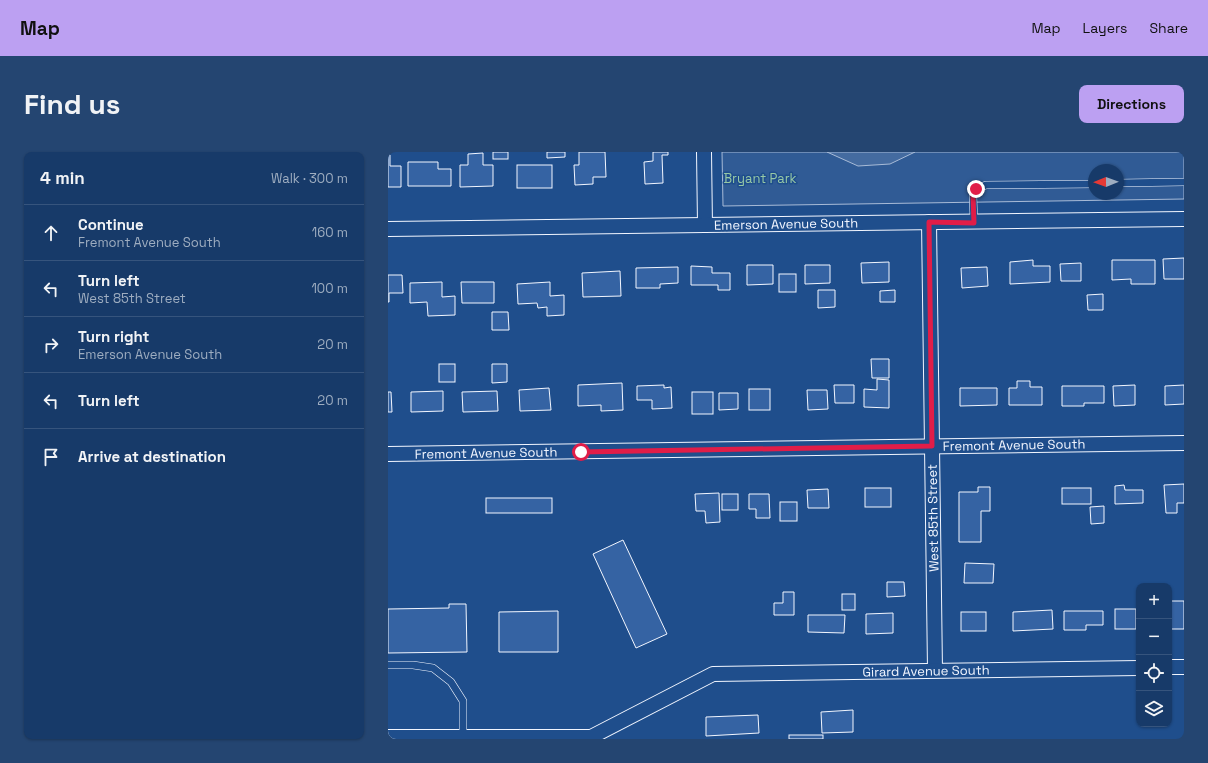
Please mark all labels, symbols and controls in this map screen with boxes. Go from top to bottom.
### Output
text: Map [20,16,60,41]
text: Map [1031,19,1061,37]
text: Layers [1083,19,1127,37]
text: Share [1149,19,1188,37]
button: Directions [1079,85,1184,123]
text: Find us [24,86,121,122]
north arrow [1088,164,1124,200]
text: 4 min [40,167,85,189]
text: Walk · 300 m [271,170,348,187]
park label: Bryant Park [723,170,797,187]
route end [967,180,985,198]
street label: Emerson Avenue South [714,214,858,234]
text: Continue [78,215,144,234]
icon: ahead [40,222,62,244]
text: 160 m [312,224,348,241]
text: Fremont Avenue South [78,234,221,251]
text: Turn left [78,271,140,290]
icon: left [40,278,62,300]
text: 100 m [311,280,348,297]
text: West 85th Street [78,290,186,307]
text: Turn right [78,327,149,346]
icon: right [40,334,62,356]
text: 20 m [317,336,348,353]
text: Emerson Avenue South [78,346,222,363]
icon: left [40,390,62,412]
text: Turn left [78,391,140,410]
text: 20 m [317,392,348,409]
street label: Fremont Avenue South [943,435,1085,455]
street label: Fremont Avenue South [415,443,557,463]
route start [572,443,590,461]
icon: arrive [40,446,62,468]
text: Arrive at destination [78,447,226,466]
street label: West 85th Street [924,464,942,572]
map controls [1136,583,1172,727]
button: + [1136,583,1172,619]
button: − [1136,619,1172,655]
button: locate [1136,655,1172,691]
street label: Girard Avenue South [862,661,990,681]
button: layers [1136,691,1172,727]

